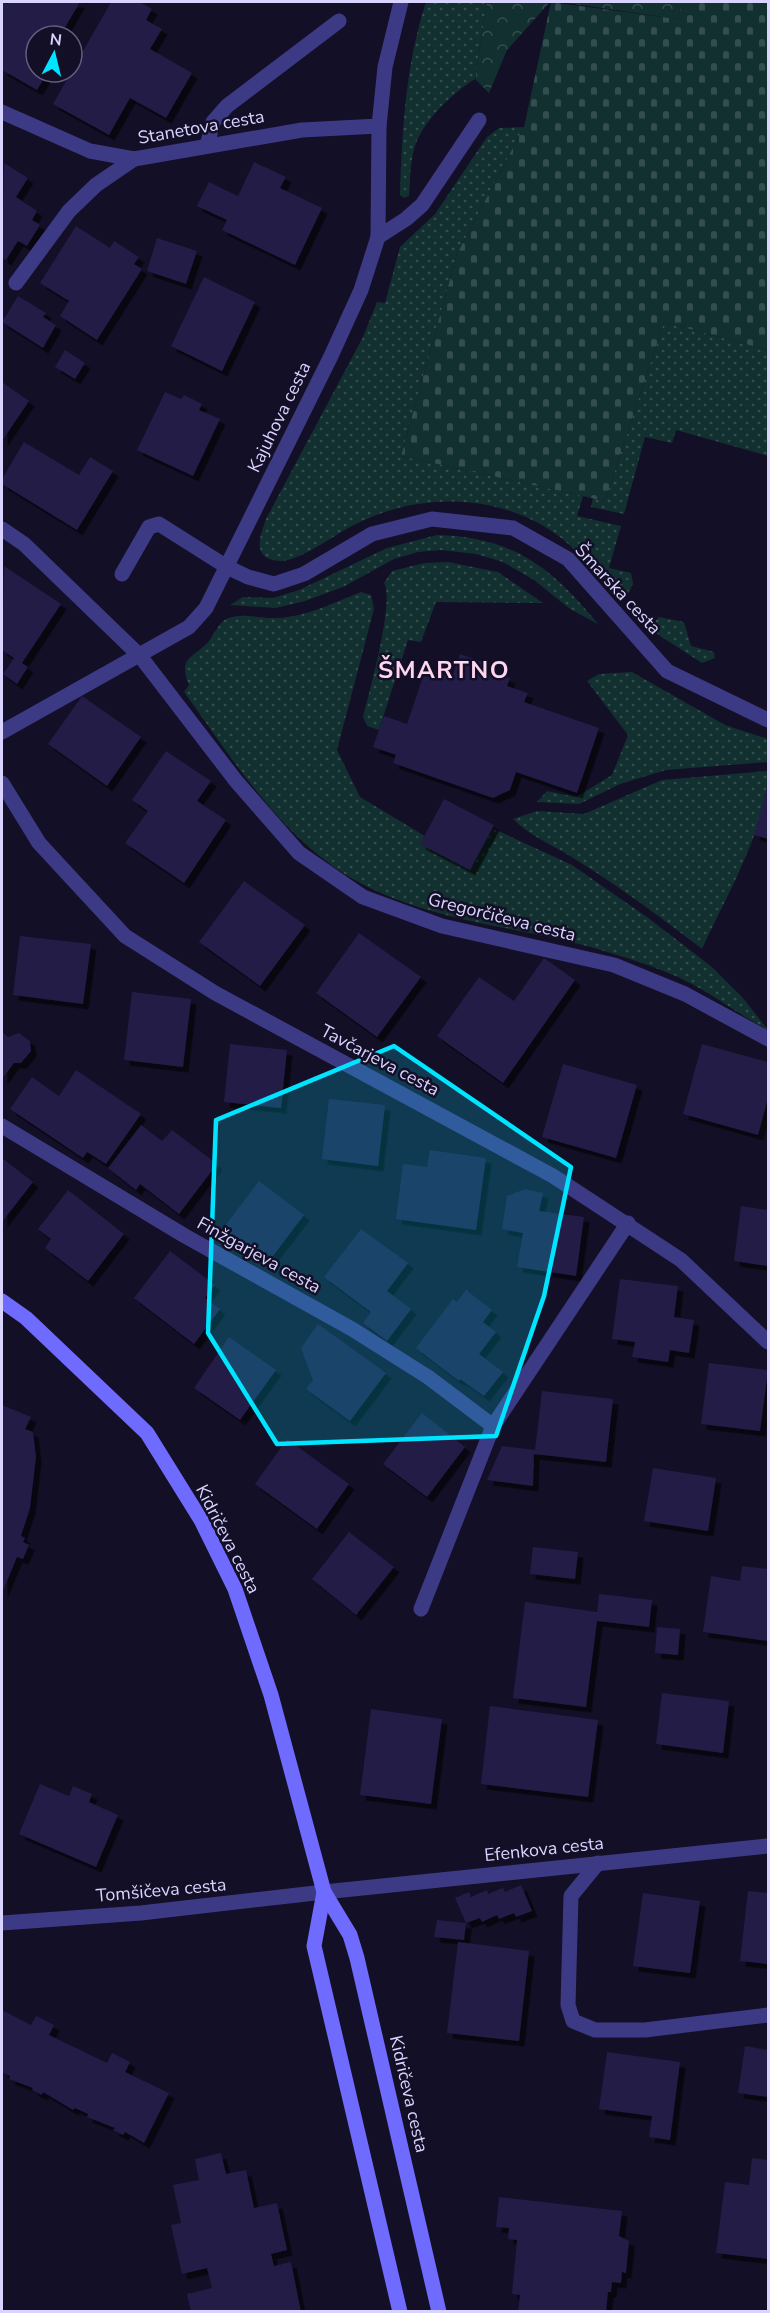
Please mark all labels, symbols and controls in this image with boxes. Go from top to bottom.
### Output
north arrow [24,24,84,84]
text: N [48,28,63,52]
street label: Stanetova cesta [136,104,266,150]
street label: Kajuhova cesta [242,358,316,476]
street label: Šmarska cesta [570,538,666,640]
district label: ŠMARTNO [378,654,510,686]
street label: Gregorčičeva cesta [426,887,578,947]
street label: Tavčarjeva cesta [316,1019,444,1101]
street label: Finžgarjeva cesta [193,1211,325,1299]
street label: Kidričeva cesta [190,1480,266,1598]
street label: Efenkova cesta [483,1831,605,1867]
street label: Tomšičeva cesta [95,1872,227,1908]
street label: Kidričeva cesta [384,2033,434,2155]

